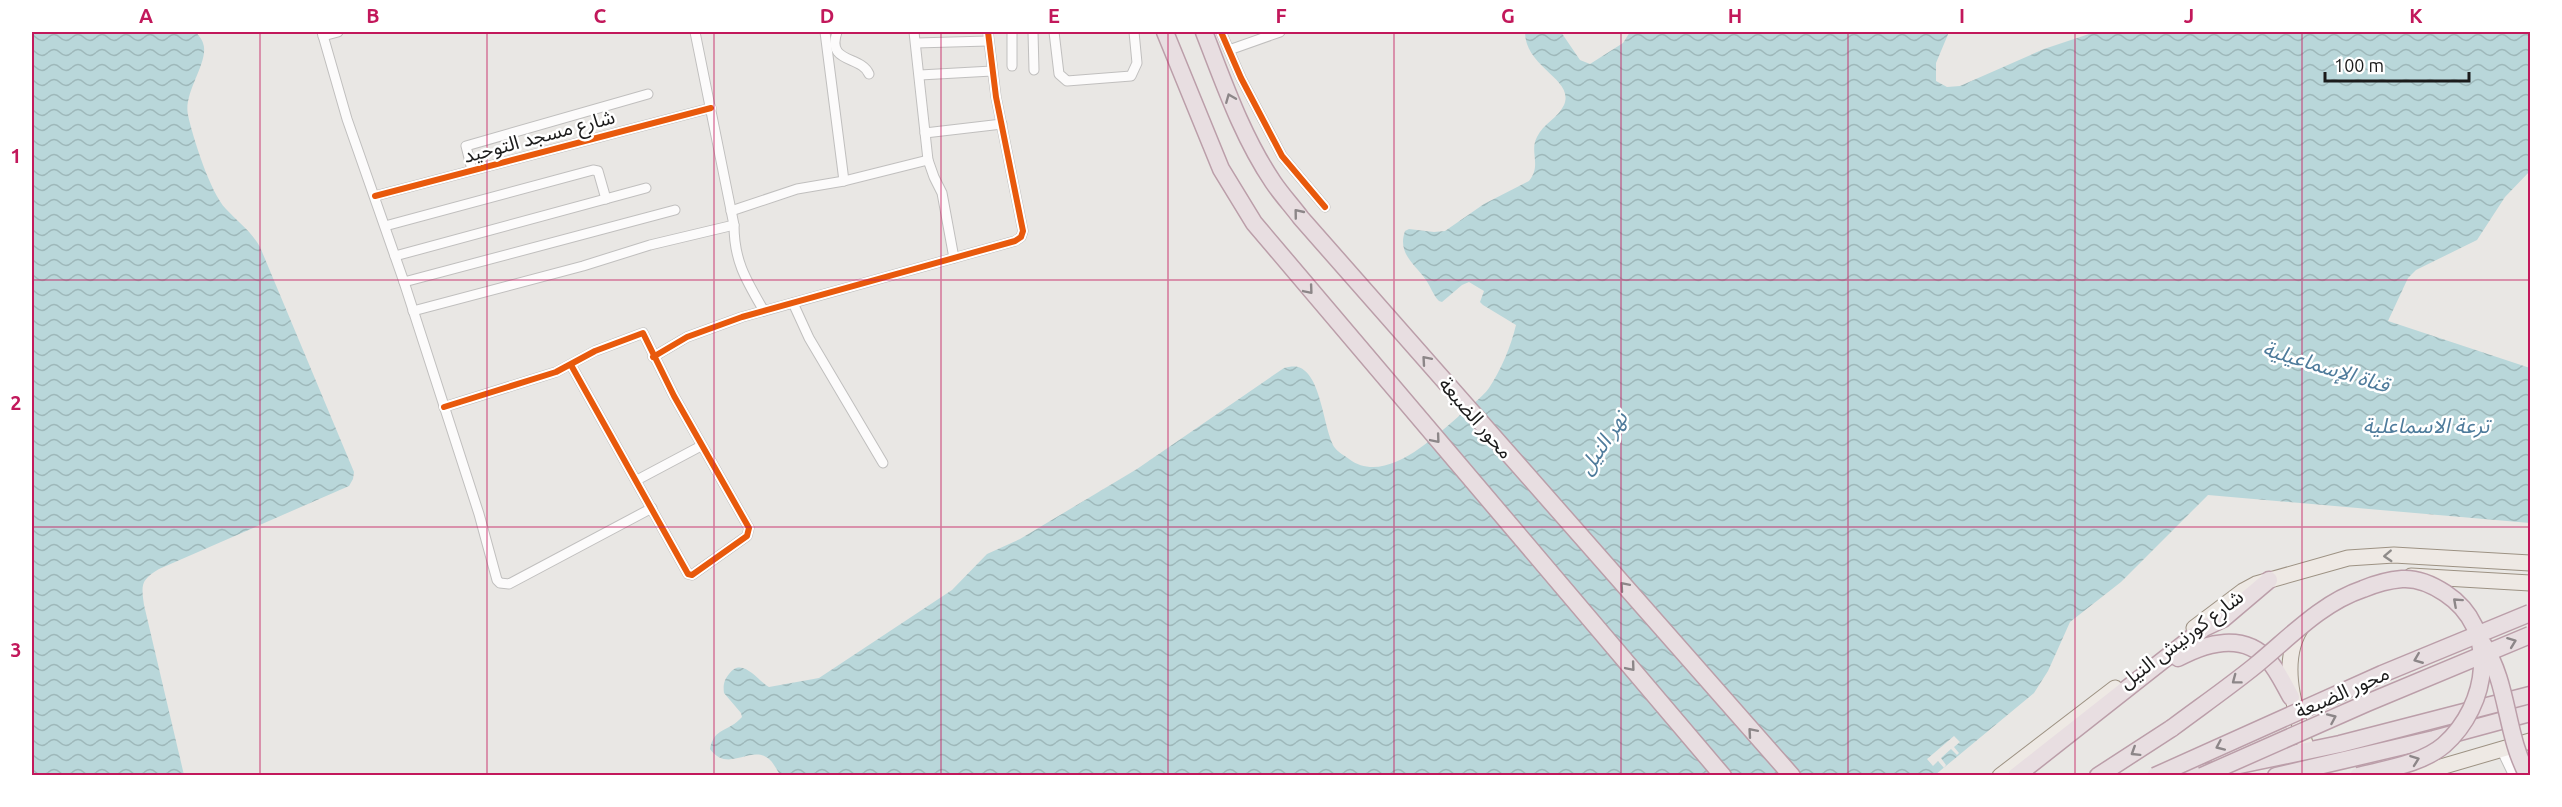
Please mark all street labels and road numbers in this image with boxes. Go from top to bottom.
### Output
street label: شارع مسجد التوحيد [461,104,618,171]
street label: محور الضبعة [1434,372,1518,464]
street label: شارع كورنيش النيل [2114,584,2250,696]
street label: محور الضبعة [2291,661,2393,723]

